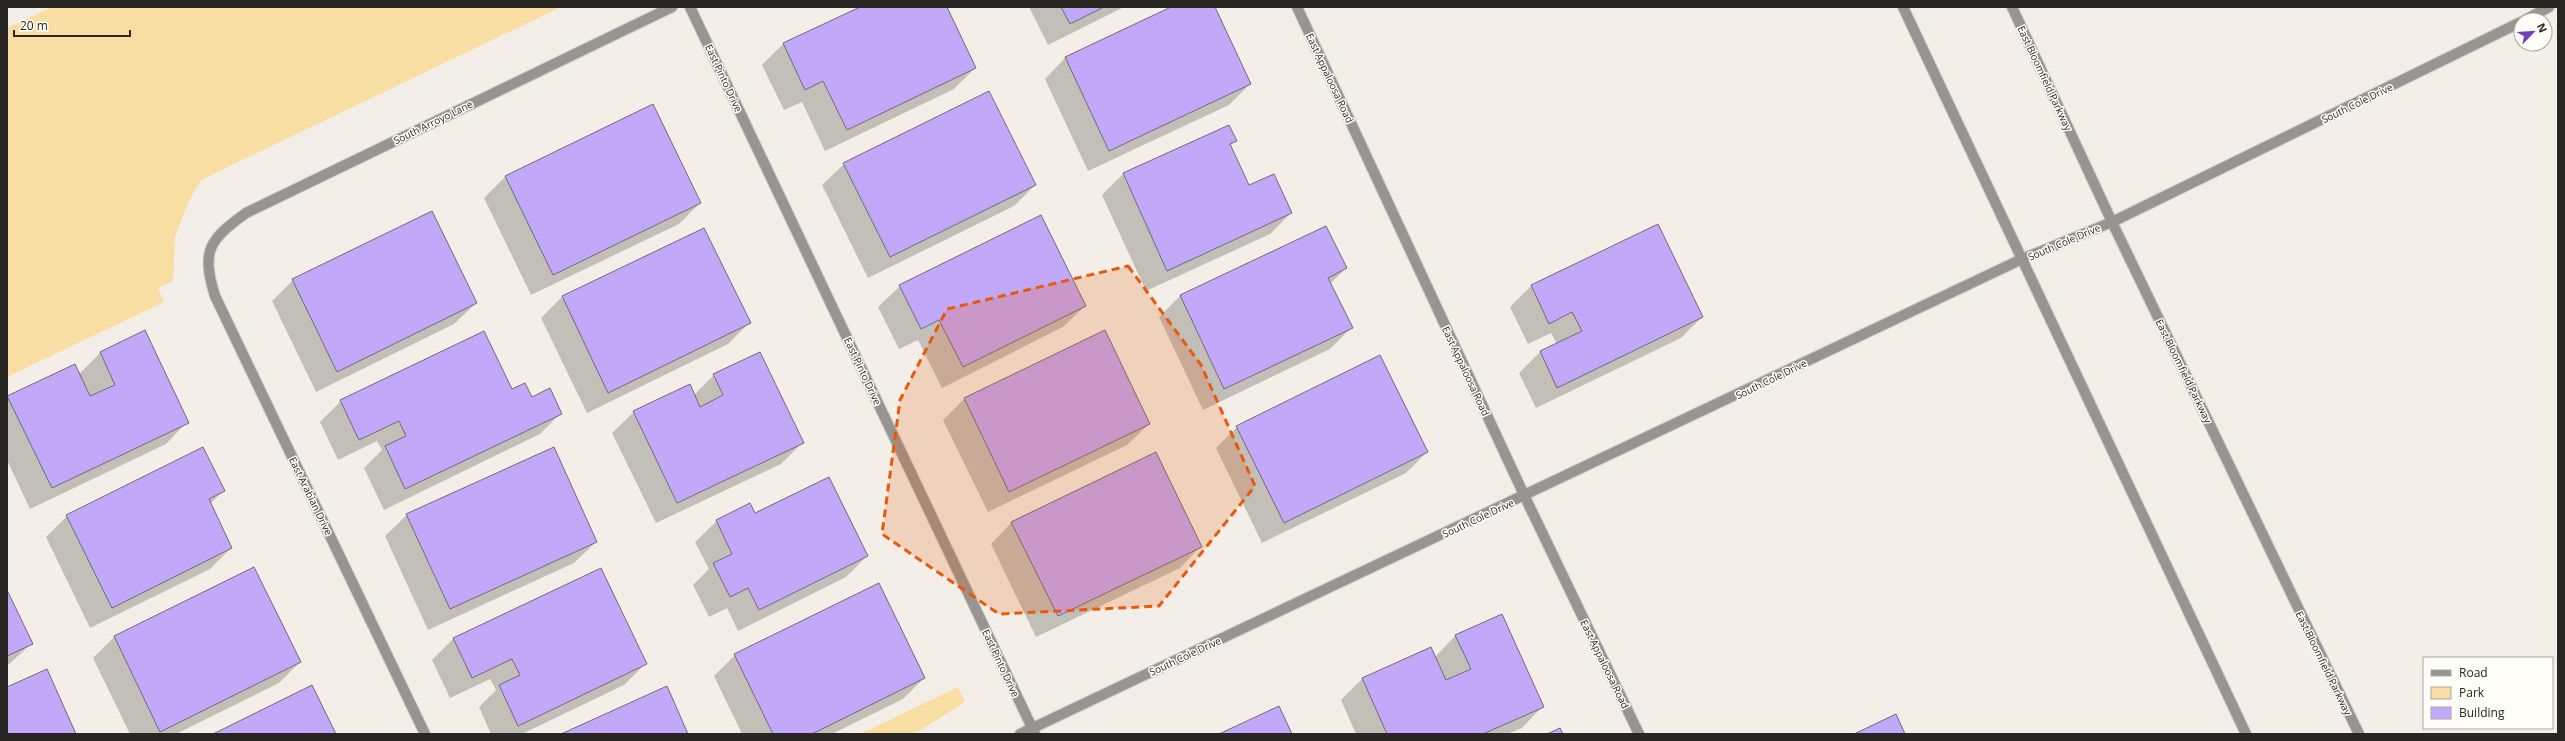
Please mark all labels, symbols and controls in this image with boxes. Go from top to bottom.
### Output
scale bar [14,12,130,38]
north arrow [2513,12,2553,52]
text: 20 m [20,17,48,34]
text: N [2534,20,2551,35]
street label: East Bloomfield Parkway [2015,23,2076,134]
street label: East Appaloosa Road [1303,31,1357,125]
street label: East Pinto Drive [702,42,746,115]
street label: South Cole Drive [2319,80,2395,126]
street label: South Arroyo Lane [391,97,475,147]
street label: South Cole Drive [2026,220,2103,264]
street label: East Bloomfield Parkway [2153,317,2216,426]
street label: East Appaloosa Road [1439,324,1493,418]
street label: East Pinto Drive [841,335,885,408]
street label: South Cole Drive [1733,356,1809,402]
street label: East Arabian Drive [286,455,336,538]
street label: South Cole Drive [1440,495,1516,541]
street label: East Bloomfield Parkway [2293,609,2356,718]
street label: East Appaloosa Road [1577,617,1633,711]
street label: East Pinto Drive [979,627,1023,700]
street label: South Cole Drive [1147,633,1223,679]
legend [2423,657,2553,729]
text: Road [2459,664,2488,681]
text: Park [2459,684,2485,701]
text: Building [2459,704,2505,721]

